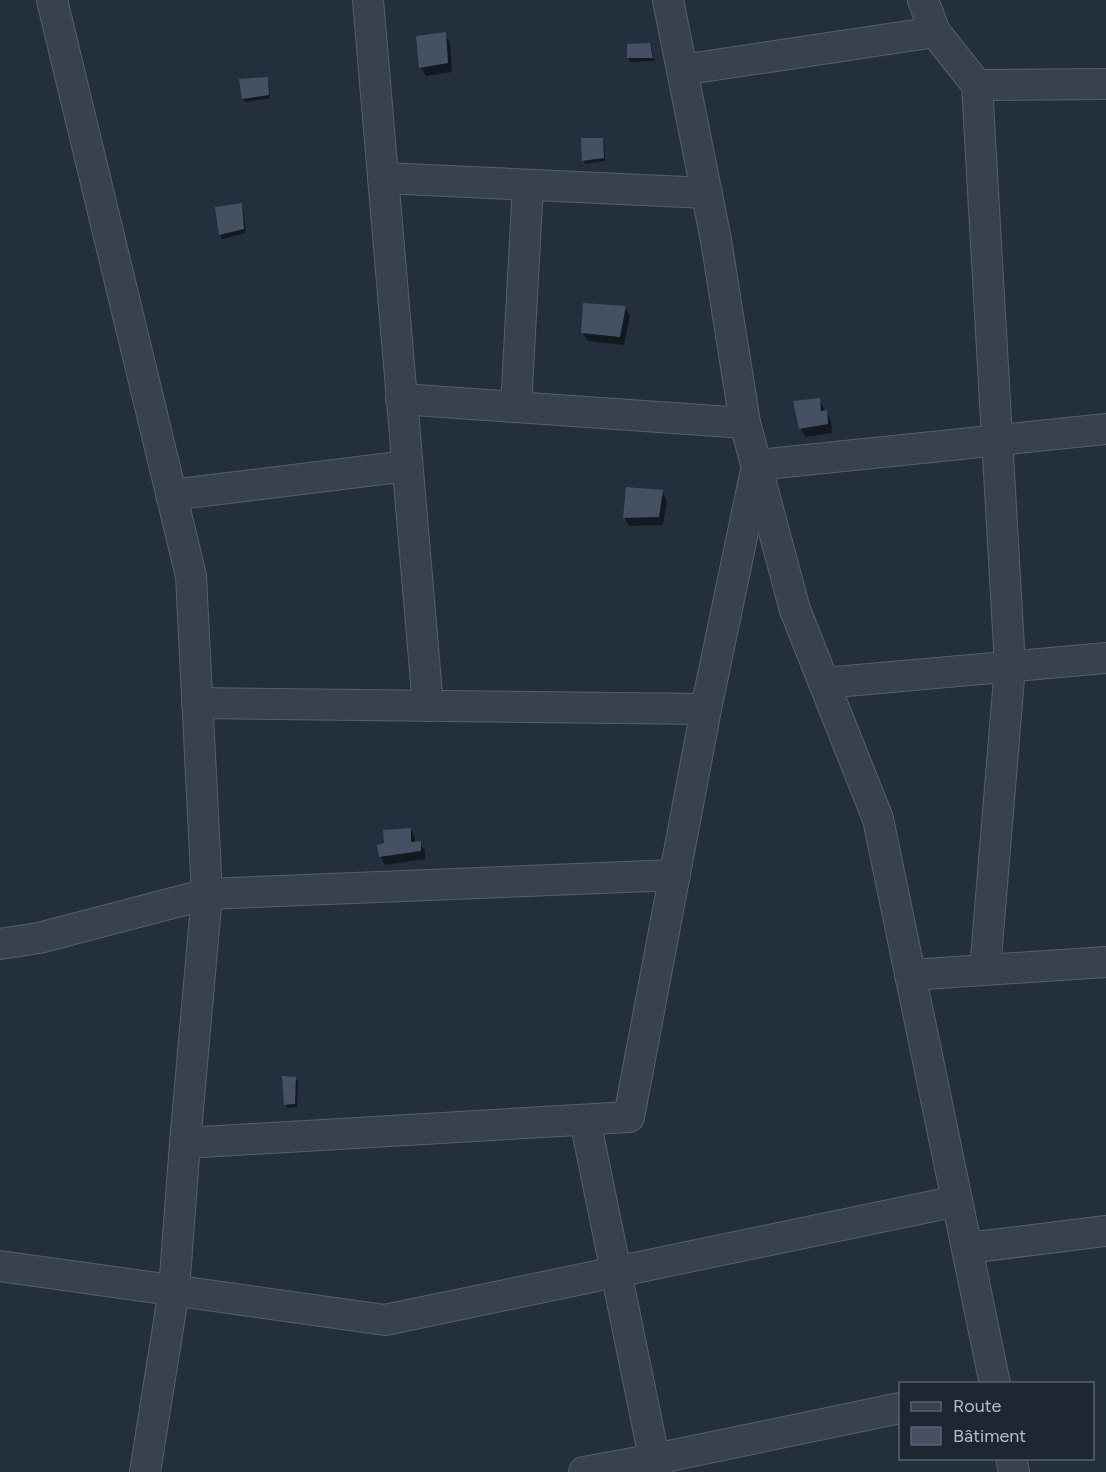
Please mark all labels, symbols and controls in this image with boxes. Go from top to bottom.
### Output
legend [899,1382,1094,1460]
text: Route [953,1395,1002,1417]
text: Bâtiment [953,1425,1026,1447]

